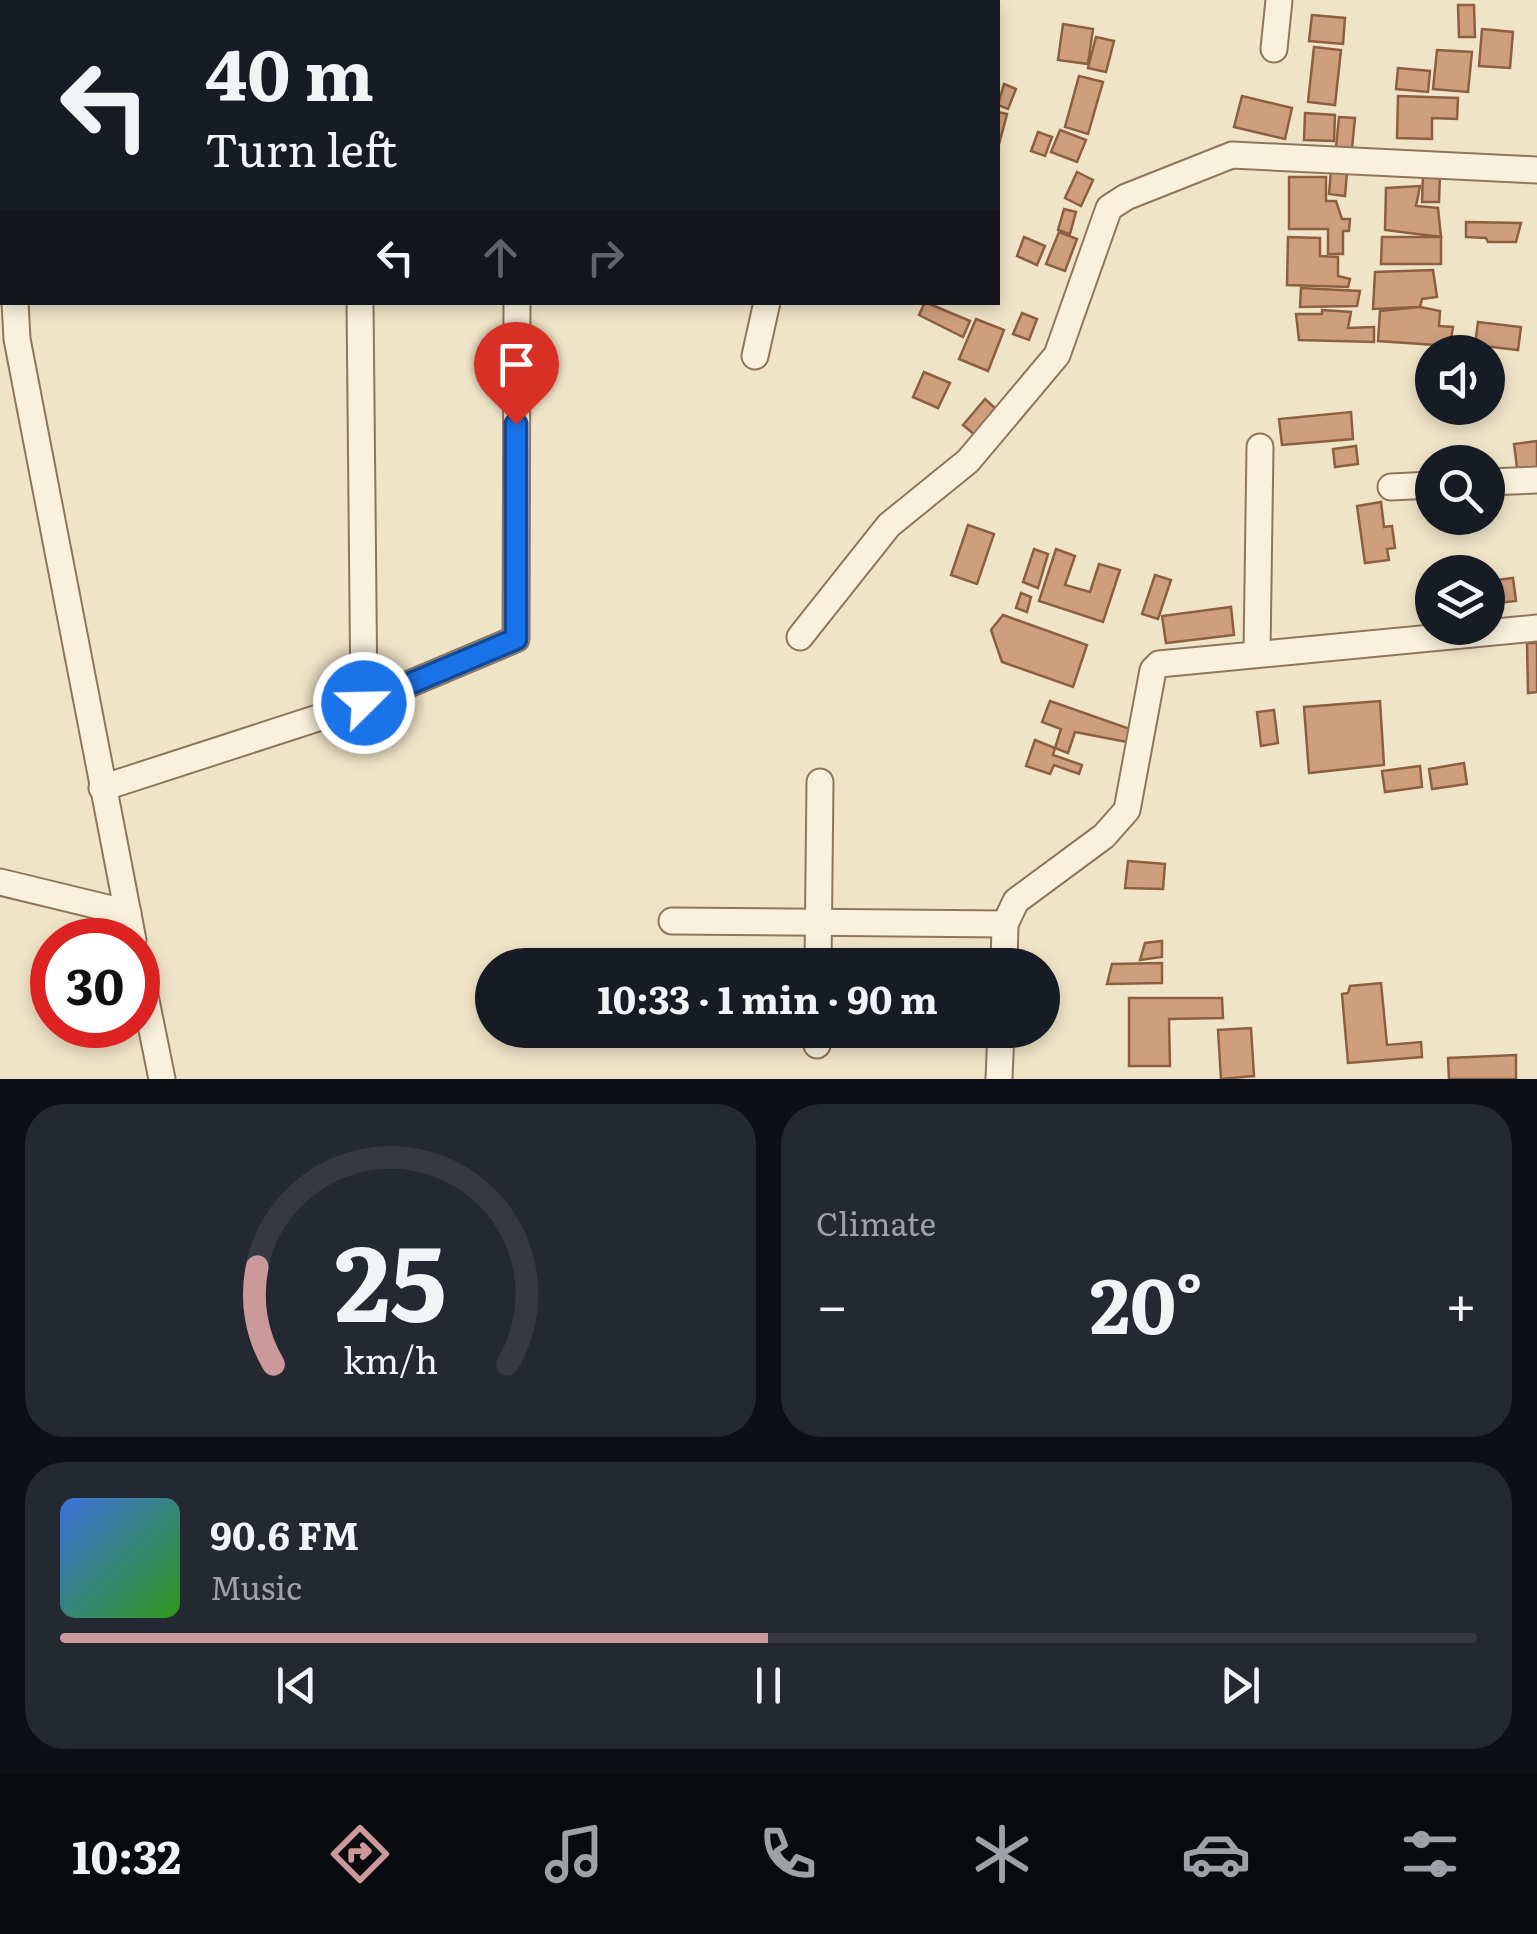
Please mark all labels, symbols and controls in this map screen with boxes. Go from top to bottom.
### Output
text: 40 m [205,19,374,123]
icon: left [40,40,170,170]
text: Turn left [205,114,397,181]
icon: left [368,230,423,285]
icon: ahead [473,230,528,285]
icon: right [578,230,633,285]
pin [474,322,559,425]
map controls [1415,335,1505,645]
button: sound [1415,335,1505,425]
icon: arrive [489,337,544,392]
button: search [1415,445,1505,535]
button: layers [1415,555,1505,645]
position arrow [312,651,416,755]
speed limit sign: 30 [30,918,160,1048]
text: 10:33 · 1 min · 90 m [597,969,938,1026]
text: Climate [816,1198,936,1246]
text: 25 [334,1200,447,1354]
text: 20° [1090,1246,1203,1357]
text: − [816,1261,848,1343]
text: + [1445,1261,1477,1343]
text: km/h [343,1332,438,1385]
text: 90.6 FM [210,1505,359,1562]
text: Music [210,1562,302,1610]
icon: previous [269,1658,324,1713]
icon: pause [741,1658,796,1713]
icon: next [1213,1658,1268,1713]
icon: directions [325,1819,395,1889]
icon: music [539,1819,609,1889]
icon: phone [753,1819,823,1889]
icon: climate [967,1819,1037,1889]
icon: car [1181,1819,1251,1889]
icon: filters [1395,1819,1465,1889]
text: 10:32 [72,1821,181,1888]

